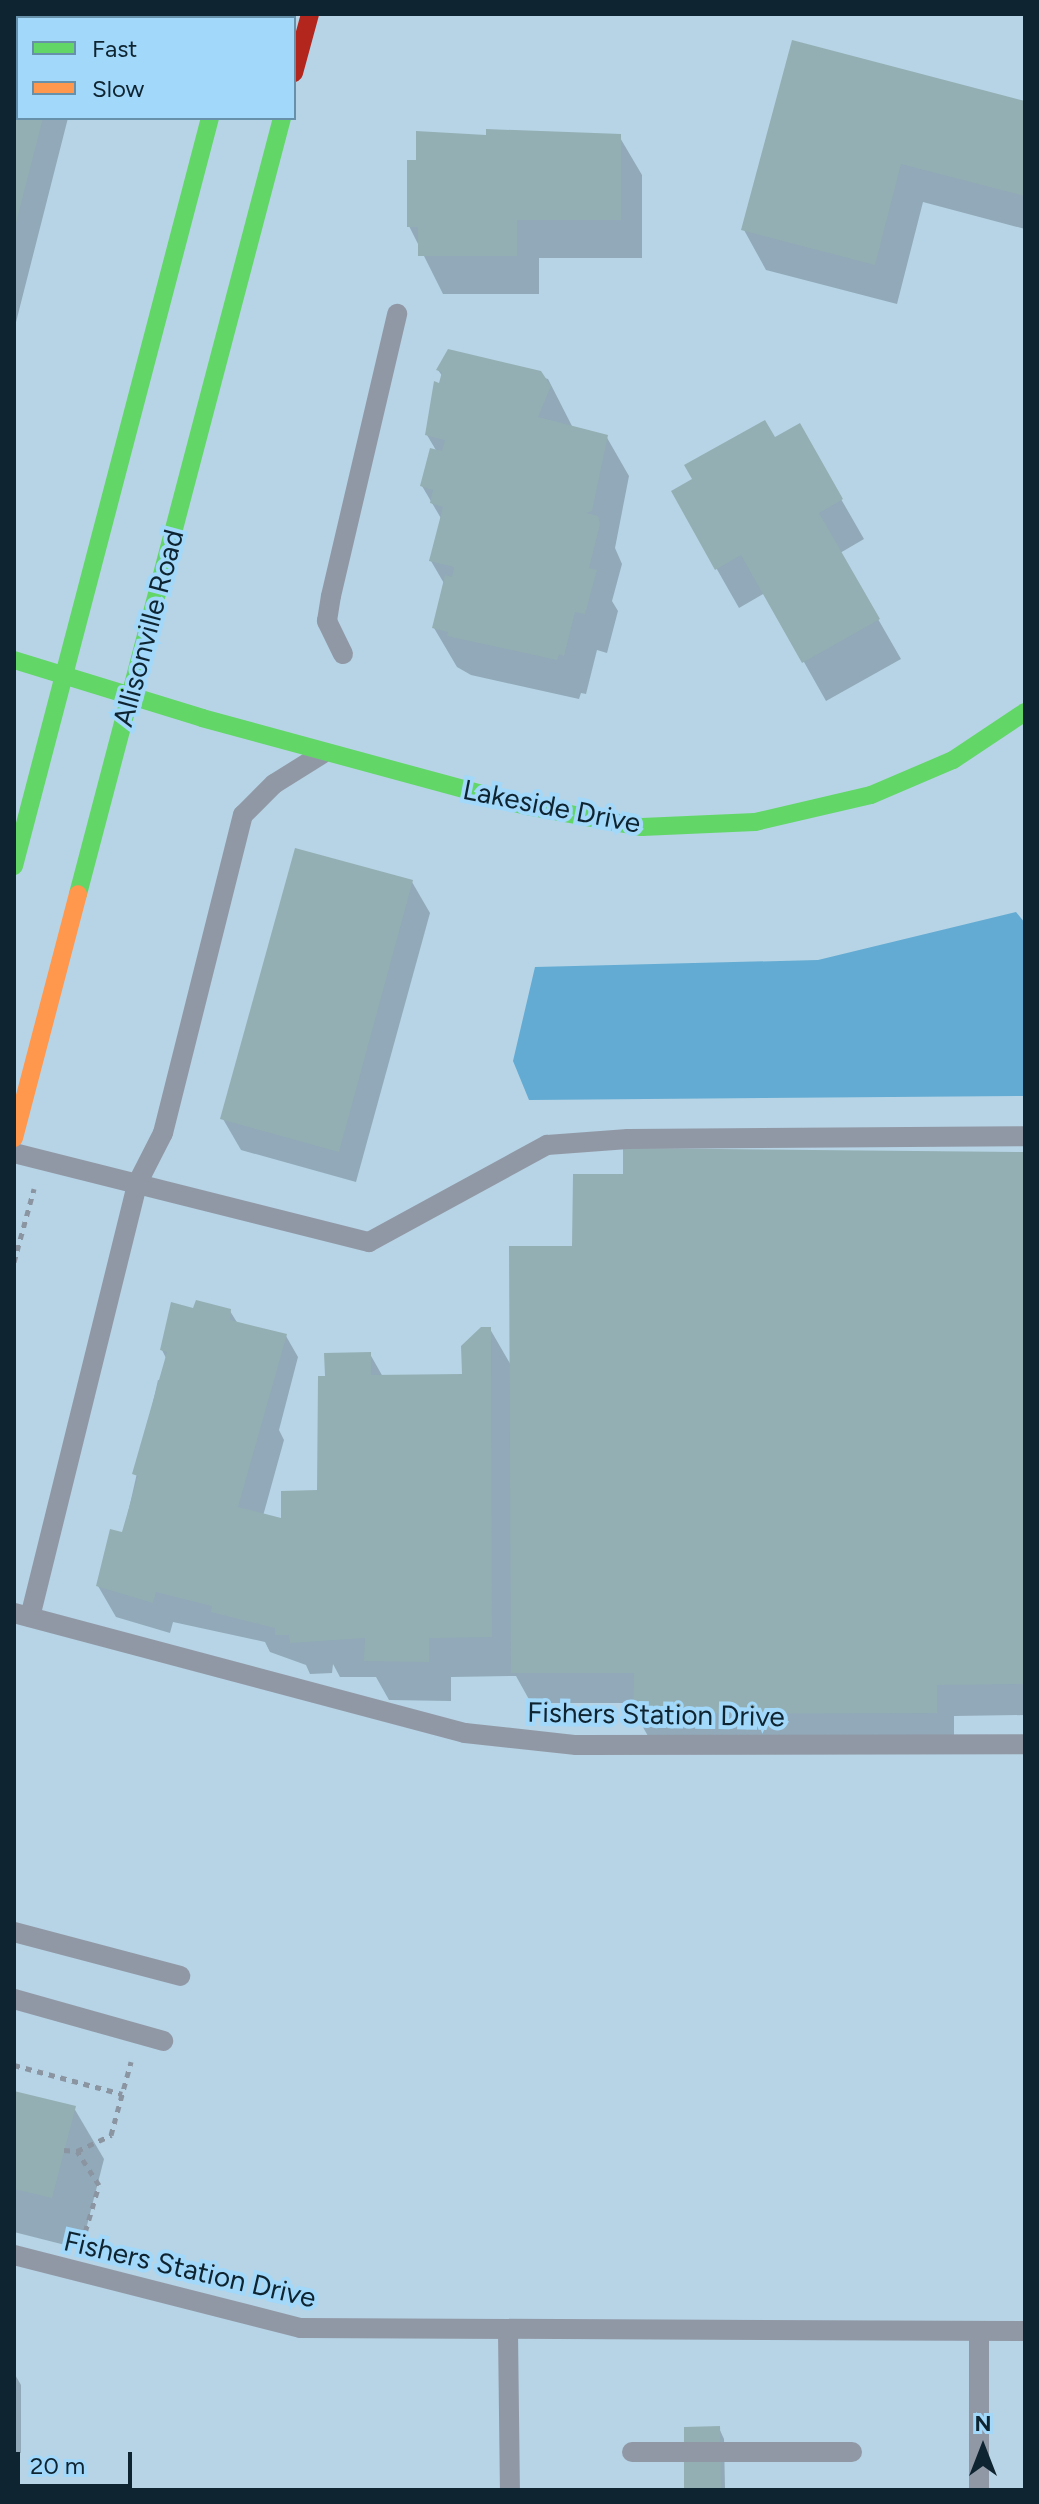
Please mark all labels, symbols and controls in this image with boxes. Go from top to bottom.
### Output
legend [16,16,296,120]
text: Fast [92,34,137,63]
text: Slow [92,74,144,103]
street label: Allisonville Road [106,526,190,730]
street label: Lakeside Drive [460,772,644,840]
street label: Fishers Station Drive [527,1695,785,1733]
street label: Fishers Station Drive [61,2224,319,2314]
north arrow [943,2408,1023,2488]
text: N [974,2410,992,2437]
scale bar [20,2436,136,2486]
text: 20 m [30,2451,85,2480]

